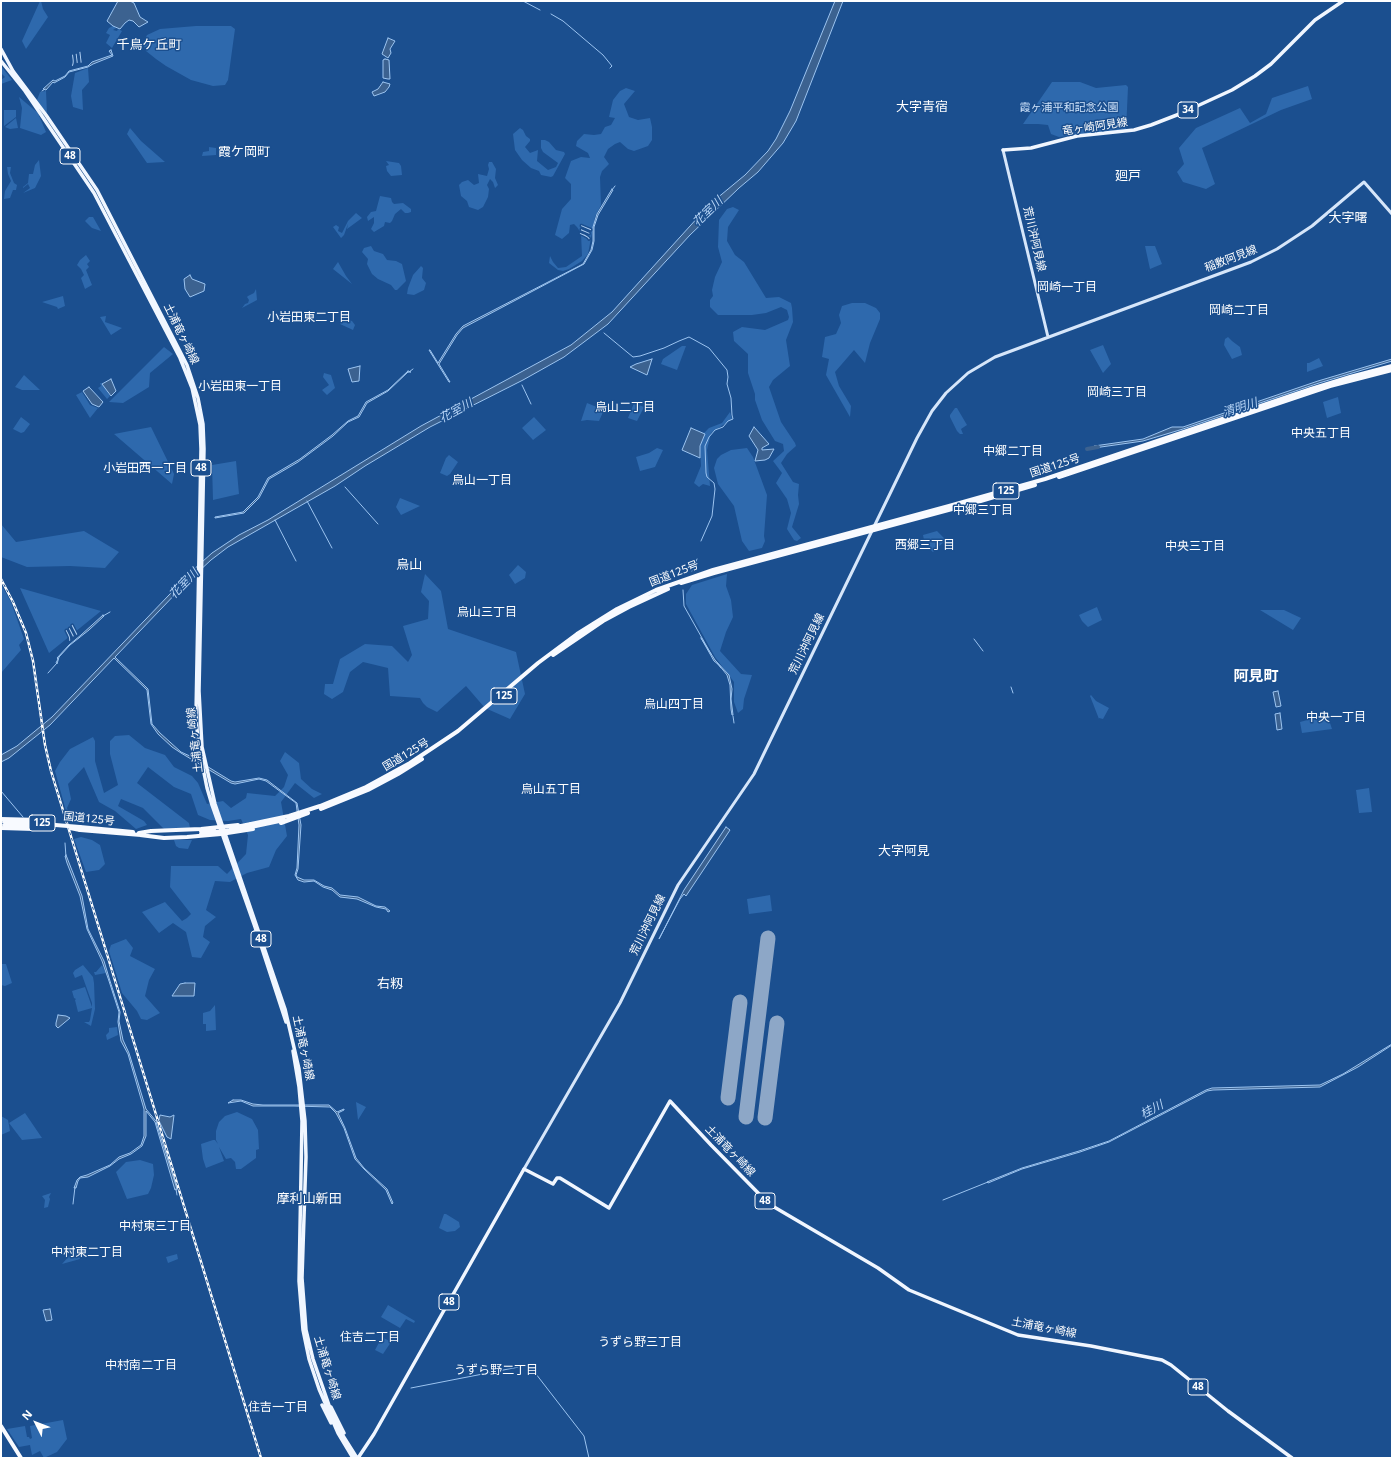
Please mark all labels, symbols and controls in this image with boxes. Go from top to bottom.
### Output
district label: 千鳥ケ丘町 [117,37,181,53]
water label: 川 [68,51,84,69]
district label: 大字青宿 [896,99,948,115]
park label: 霞ヶ浦平和記念公園 [1020,101,1118,115]
road number: 34 [1178,102,1198,118]
street label: 竜ヶ崎阿見線 [1061,116,1129,138]
district label: 霞ケ岡町 [218,144,270,160]
road number: 48 [60,148,80,164]
district label: 廻戸 [1115,168,1141,184]
water label: 花室川 [690,194,726,230]
street label: 荒川沖阿見線 [1020,205,1048,273]
district label: 大字曙 [1329,210,1367,226]
water label: 川 [578,226,594,240]
street label: 稲敷阿見線 [1203,243,1259,275]
district label: 岡崎一丁目 [1037,281,1097,295]
street label: 土浦竜ヶ崎線 [161,301,201,367]
district label: 岡崎二丁目 [1209,304,1269,318]
district label: 小岩田東二丁目 [267,311,351,325]
district label: 小岩田東一丁目 [198,380,282,394]
district label: 岡崎三丁目 [1087,386,1147,400]
water label: 花室川 [437,396,475,426]
water label: 清明川 [1221,396,1259,420]
district label: 烏山二丁目 [595,401,655,415]
district label: 中央五丁目 [1291,427,1351,441]
district label: 中郷二丁目 [983,445,1043,459]
street label: 国道125号 [1028,452,1082,480]
road number: 48 [191,460,211,476]
district label: 小岩田西一丁目 [103,462,187,476]
district label: 烏山一丁目 [452,474,512,488]
road number: 125 [993,483,1019,499]
district label: 中郷三丁目 [953,504,1013,518]
district label: 西郷三丁目 [895,539,955,553]
district label: 中央三丁目 [1165,540,1225,554]
district label: 烏山 [396,557,422,573]
street label: 国道125号 [647,559,701,589]
water label: 花室川 [166,566,202,602]
district label: 烏山三丁目 [457,606,517,620]
street label: 荒川沖阿見線 [787,611,827,677]
water label: 川 [62,625,80,643]
district label: 阿見町 [1234,668,1278,686]
road number: 125 [491,688,517,704]
district label: 烏山四丁目 [644,698,704,712]
street label: 土浦竜ヶ崎線 [184,706,206,774]
district label: 中央一丁目 [1306,711,1366,725]
street label: 国道125号 [380,736,432,774]
district label: 烏山五丁目 [521,783,581,797]
street label: 国道125号 [63,810,115,828]
road number: 125 [29,815,55,831]
district label: 大字阿見 [878,843,930,859]
street label: 荒川沖阿見線 [628,892,668,958]
road number: 48 [251,931,271,947]
district label: 右籾 [377,976,403,992]
street label: 土浦竜ヶ崎線 [290,1014,316,1082]
water label: 桂川 [1138,1098,1166,1122]
street label: 土浦竜ヶ崎線 [702,1123,758,1179]
district label: 摩利山新田 [277,1191,341,1207]
road number: 48 [755,1193,775,1209]
district label: 中村東三丁目 [119,1220,191,1234]
district label: 中村東二丁目 [51,1246,123,1260]
road number: 48 [439,1294,459,1310]
street label: 土浦竜ヶ崎線 [1010,1315,1078,1341]
district label: 住吉二丁目 [340,1331,400,1345]
street label: 土浦竜ヶ崎線 [311,1335,343,1401]
district label: うずら野三丁目 [598,1336,682,1350]
district label: 中村南二丁目 [105,1359,177,1373]
district label: うずら野二丁目 [454,1364,538,1378]
road number: 48 [1188,1379,1208,1395]
district label: 住吉一丁目 [248,1401,308,1415]
north arrow [16,1403,56,1443]
text: N [18,1406,35,1423]

